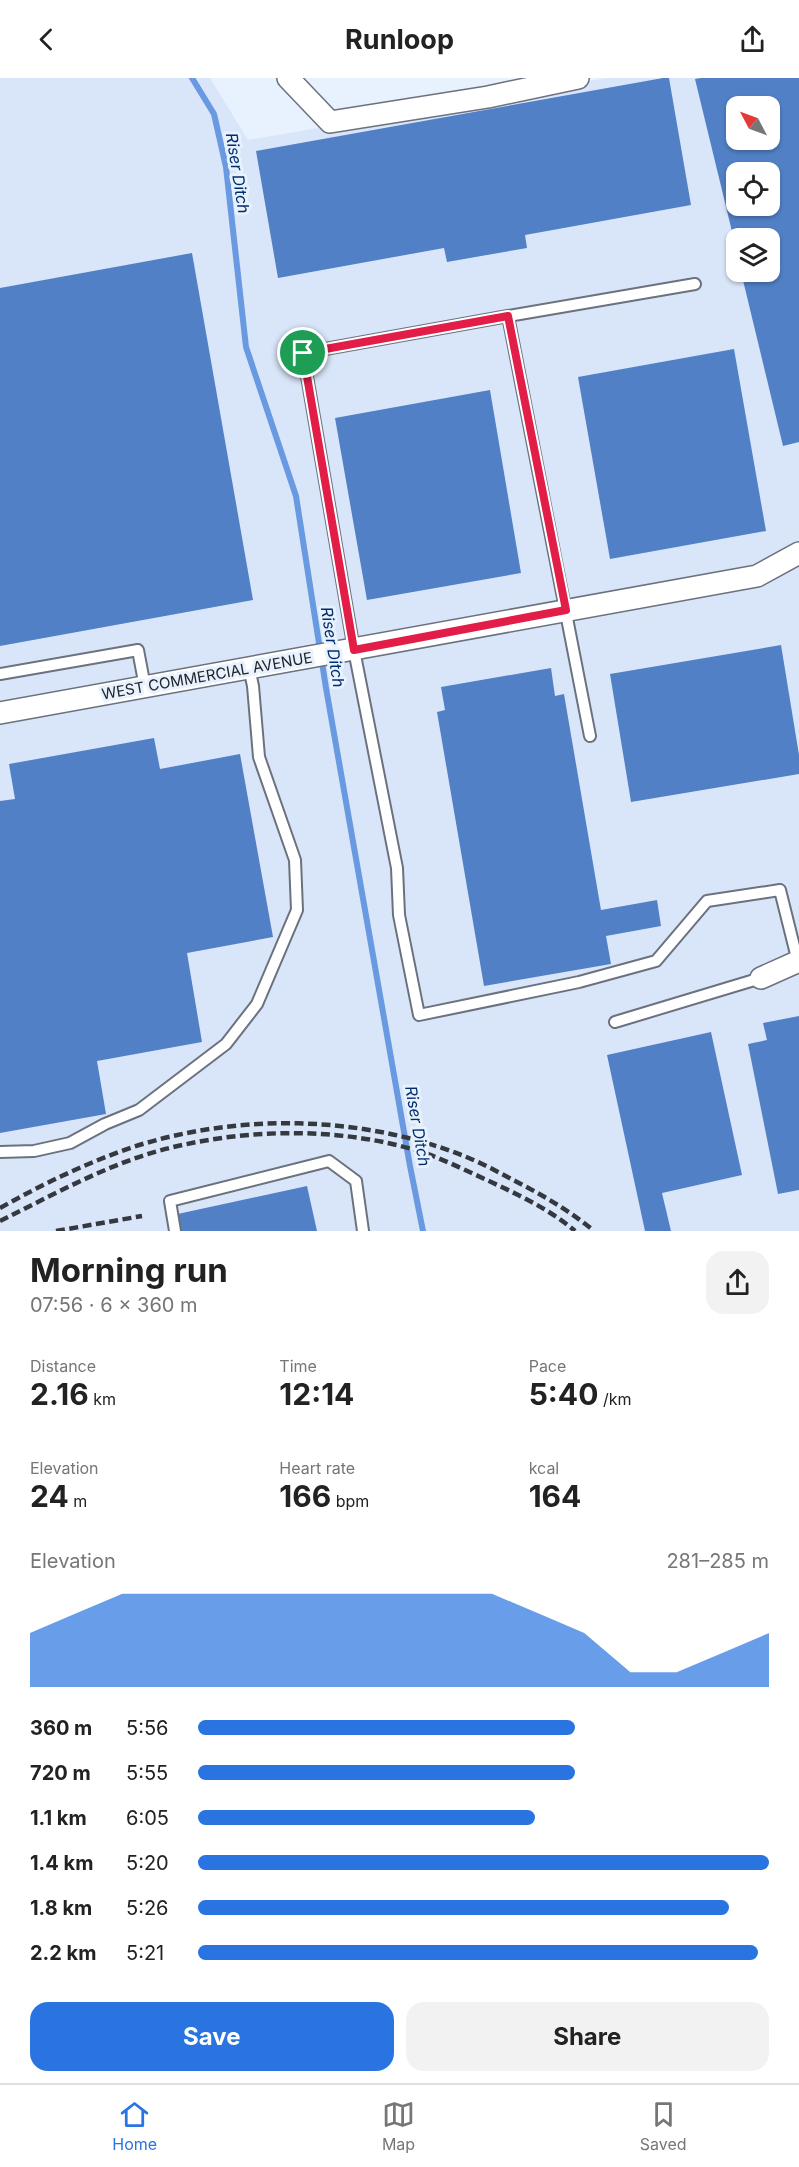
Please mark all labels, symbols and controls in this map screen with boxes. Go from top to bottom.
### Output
icon: back [30,23,63,56]
text: Runloop [345,23,454,56]
icon: share [736,23,769,56]
north arrow [726,96,780,150]
map controls [726,96,780,282]
water label: Riser Ditch [222,131,254,215]
button: locate [726,162,780,216]
button: layers [726,228,780,282]
pin [277,327,328,378]
icon: arrive [286,336,319,369]
water label: Riser Ditch [317,605,349,689]
street label: WEST COMMERCIAL AVENUE [100,648,314,703]
water label: Riser Ditch [401,1084,435,1168]
text: Morning run [30,1250,228,1290]
button: share [706,1251,769,1314]
text: 07:56 · 6 × 360 m [30,1293,198,1317]
text: Distance [30,1356,96,1376]
text: Time [279,1356,317,1376]
text: Pace [529,1356,566,1376]
text: 2.16 [30,1376,89,1412]
text: 12:14 [279,1376,354,1412]
text: 5:40 [529,1376,598,1412]
text: km [89,1389,116,1409]
text: /km [598,1389,631,1409]
text: Elevation [30,1458,99,1478]
text: Heart rate [279,1458,355,1478]
text: kcal [529,1458,559,1478]
text: 24 [30,1478,69,1514]
text: 166 [279,1478,331,1514]
text: 164 [529,1478,581,1514]
text: m [69,1491,87,1511]
text: bpm [331,1491,369,1511]
text: Elevation [30,1549,116,1573]
text: 281–285 m [666,1549,769,1573]
text: 360 m [30,1716,92,1740]
text: 5:56 [126,1716,168,1740]
text: 720 m [30,1761,91,1785]
text: 5:55 [126,1761,168,1785]
text: 1.1 km [30,1806,87,1830]
text: 6:05 [126,1806,169,1830]
text: 1.4 km [30,1851,93,1875]
text: 5:20 [126,1851,169,1875]
text: 1.8 km [30,1896,92,1920]
text: 5:26 [126,1896,169,1920]
text: 2.2 km [30,1941,96,1965]
text: 5:21 [126,1941,164,1965]
button: Save [30,2002,394,2071]
button: Share [406,2002,769,2071]
tab: Home [112,2098,157,2154]
tab: Map [382,2098,415,2154]
tab: Saved [640,2098,687,2154]

